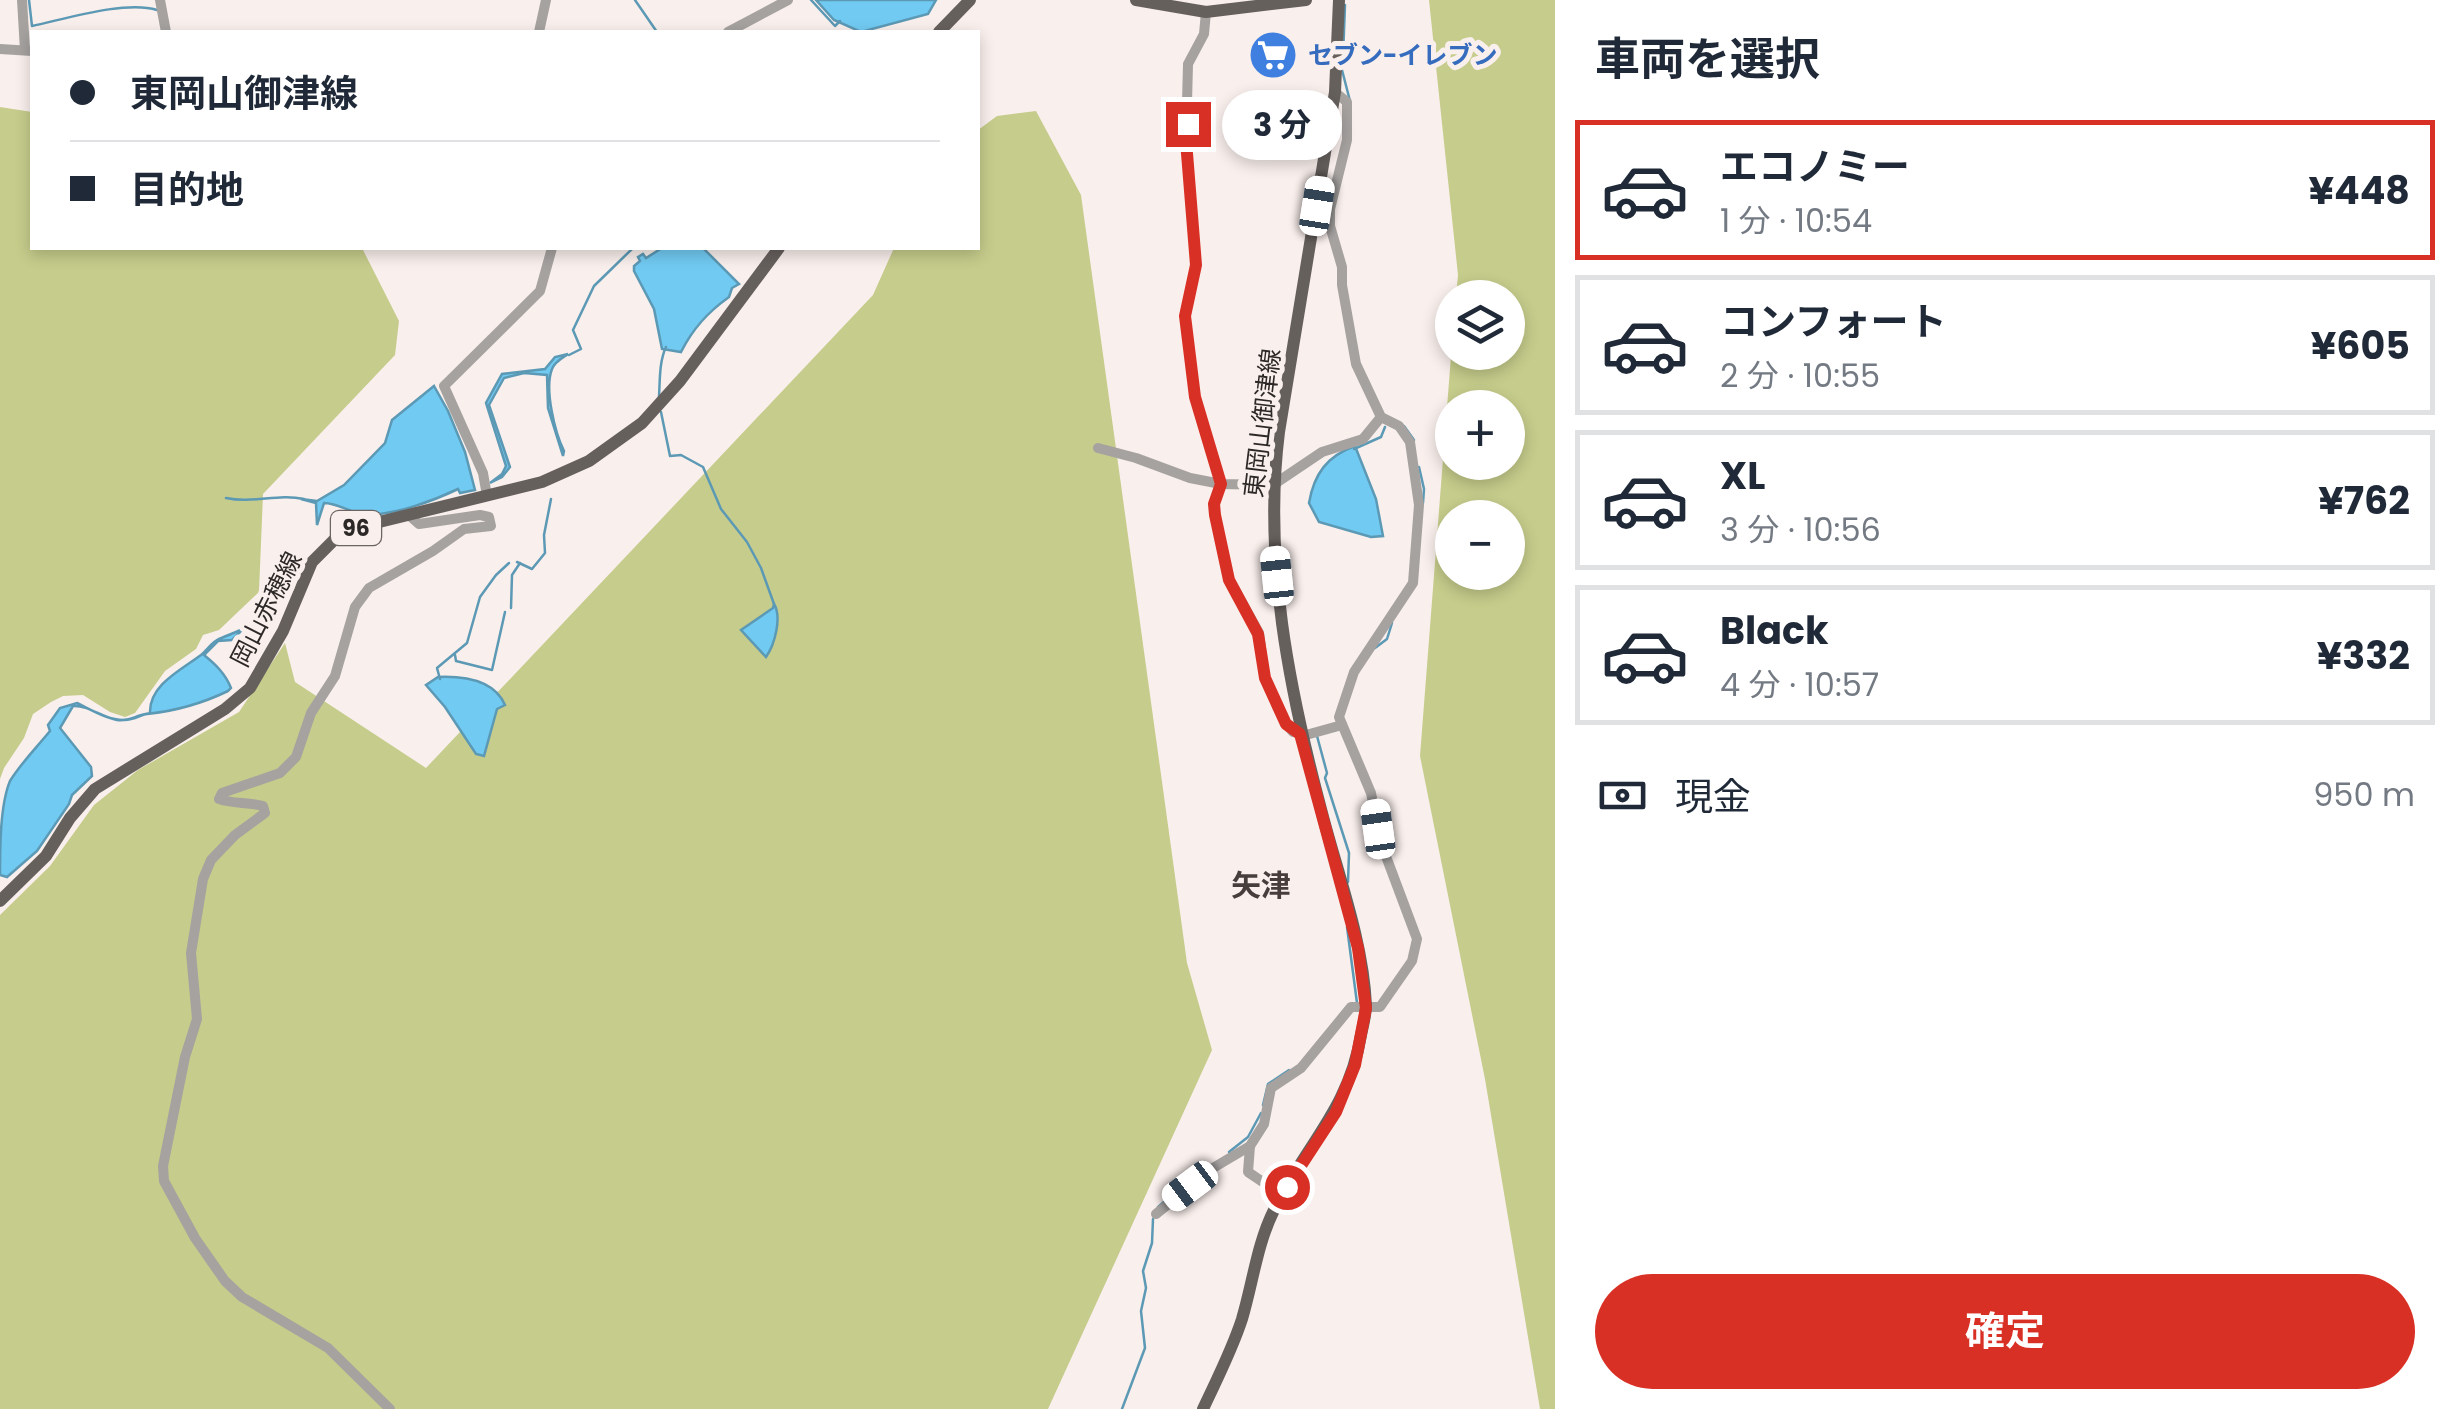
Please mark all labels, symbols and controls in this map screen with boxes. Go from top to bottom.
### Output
text: 車両を選択 [1595,28,1820,91]
supermarket icon: セブン-イレブン [1247,29,1299,81]
place label: セブン-イレブン [1308,38,1498,73]
text: 東岡山御津線 [130,67,358,120]
callout: 3 分 [1223,89,1343,159]
route end [1166,102,1211,147]
text: 3 分 [1253,102,1311,147]
text: エコノミー [1720,140,1910,193]
icon: car [1600,145,1690,235]
text: 目的地 [130,163,244,216]
text: ¥448 [2308,164,2410,217]
car [1297,174,1337,238]
text: 1 分 · 10:54 [1720,198,1872,243]
map controls [1435,280,1525,590]
button: layers [1435,280,1525,370]
text: コンフォート [1720,295,1947,348]
icon: car [1600,300,1690,390]
text: ¥605 [2311,319,2410,372]
street label: 東岡山御津線 [1236,346,1289,500]
text: 2 分 · 10:55 [1720,353,1880,398]
button: + [1435,390,1525,480]
text: XL [1720,449,1765,502]
icon: car [1600,455,1690,545]
text: ¥762 [2318,474,2410,527]
button: − [1435,500,1525,590]
text: 3 分 · 10:56 [1720,507,1881,552]
road number: 96 [331,511,381,545]
car [1259,545,1295,607]
street label: 岡山赤穂線 [222,546,310,673]
text: Black [1720,604,1829,657]
icon: car [1600,610,1690,700]
text: ¥332 [2317,629,2410,682]
text: 4 分 · 10:57 [1720,662,1879,707]
icon: cash [1595,768,1650,823]
text: 現金 [1675,770,1751,823]
text: 950 m [2313,772,2415,817]
car [1359,797,1397,861]
district label: 矢津 [1231,864,1291,907]
car [1157,1156,1223,1216]
route start [1265,1165,1310,1210]
button: 確定 [1595,1274,2415,1389]

